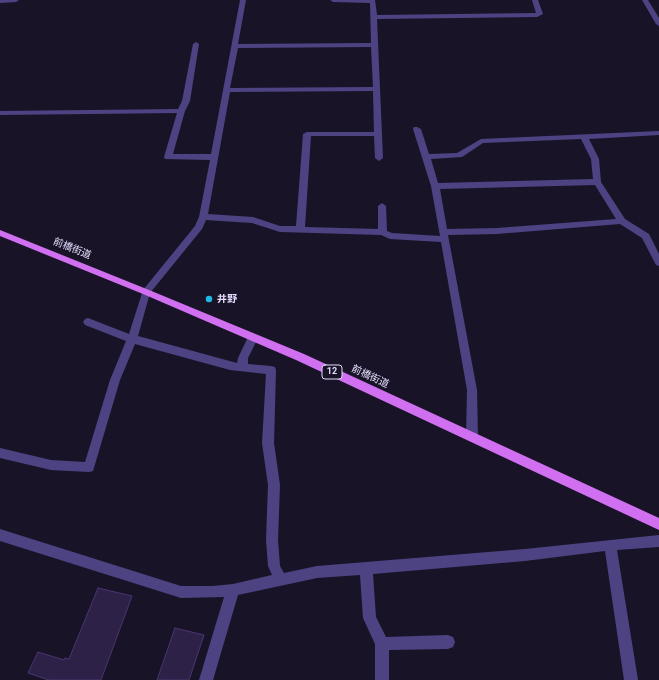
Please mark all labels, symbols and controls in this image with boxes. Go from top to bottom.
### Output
street label: 前橋街道 [51,236,93,262]
place label: 井野 [217,293,237,305]
marker: 井野 [204,294,214,304]
street label: 前橋街道 [349,363,391,391]
road number: 12 [322,365,342,379]

